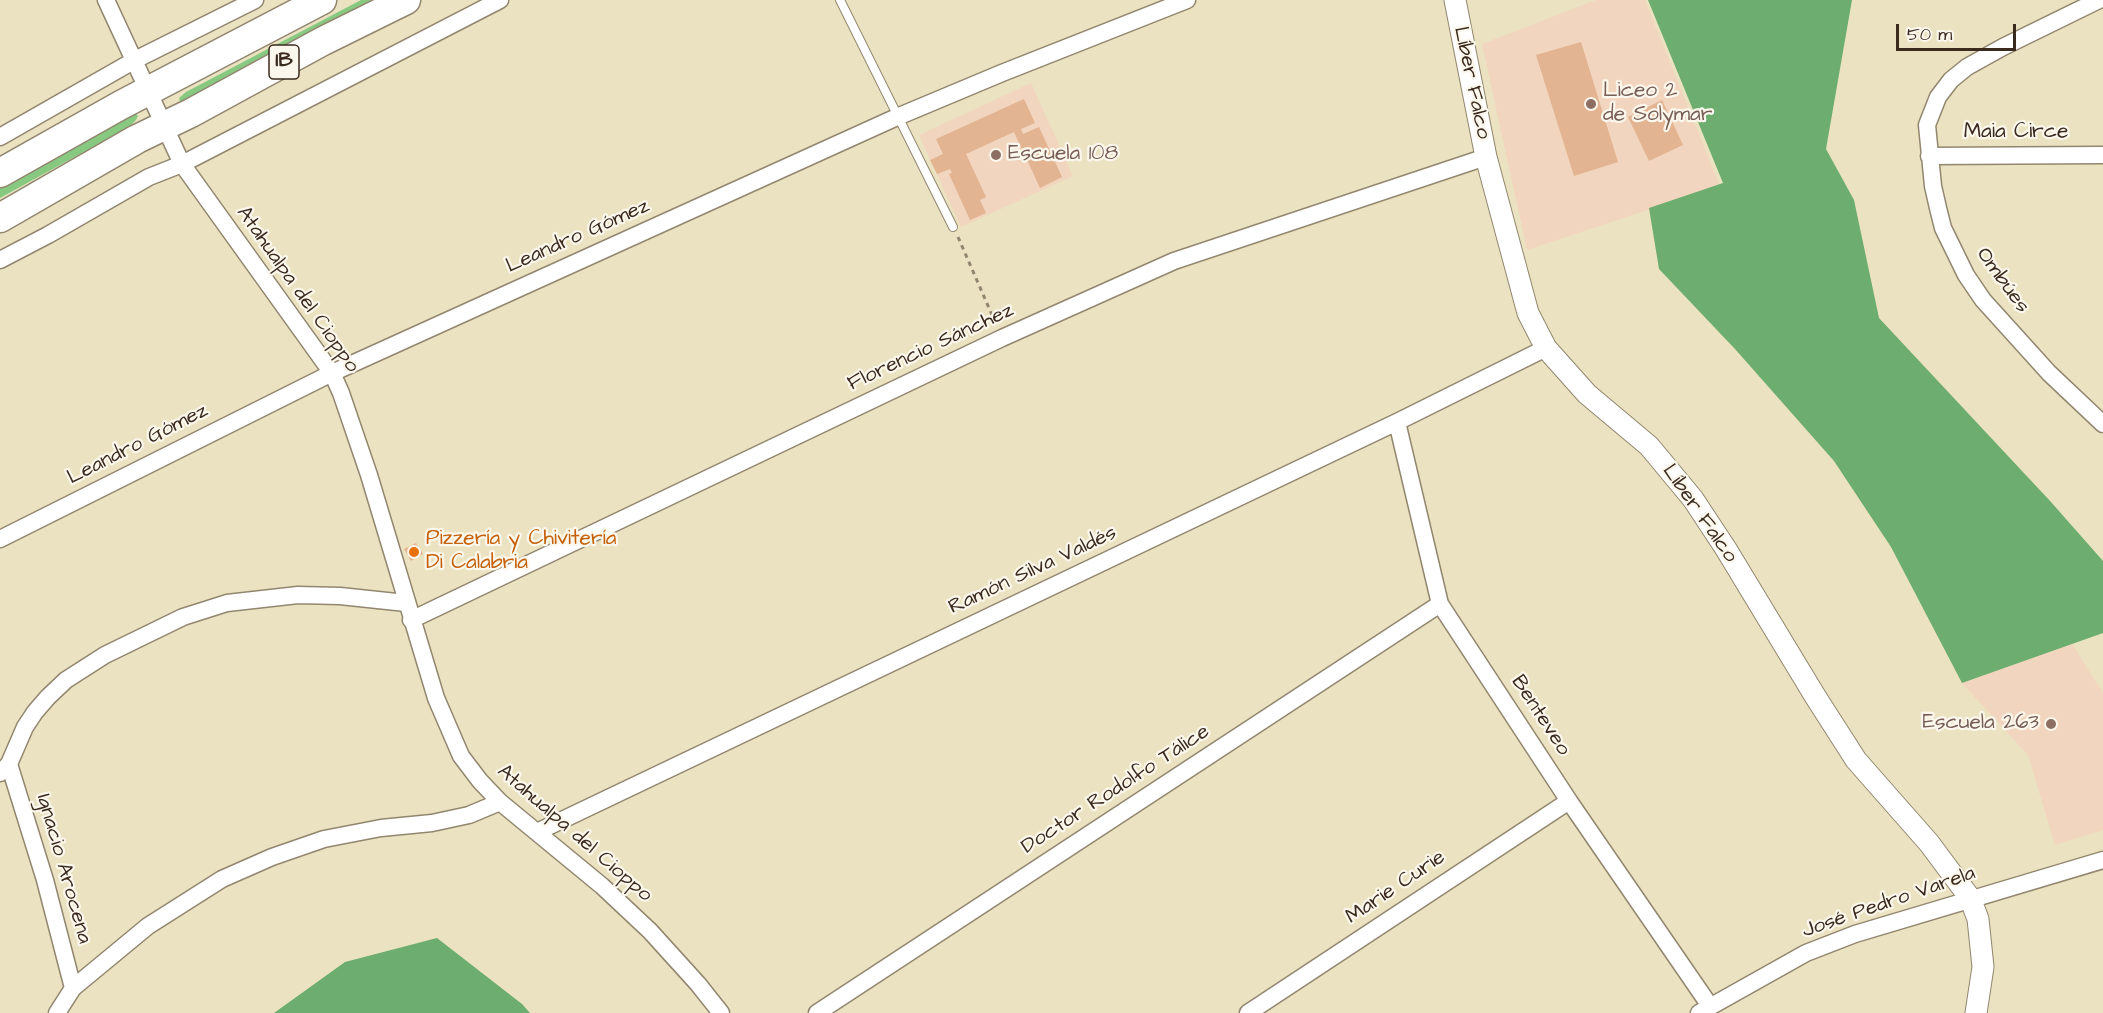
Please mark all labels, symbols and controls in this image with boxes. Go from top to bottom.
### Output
scale bar [1899,12,2019,50]
text: 50 m [1907,22,1952,47]
street label: Líber Falco [1447,24,1495,142]
road number: IB [269,45,299,79]
place label: Liceo 2 de Solymar [1603,79,1712,129]
marker: Liceo 2 de Solymar [1584,97,1598,111]
street label: Maia Circe [1964,120,2068,146]
place label: Escuela 108 [1008,142,1118,168]
marker: Escuela 108 [989,148,1003,162]
street label: Leandro Gómez [502,194,654,280]
street label: Atahualpa del Cioppo [230,202,364,378]
street label: Ombúes [1970,243,2034,319]
street label: Florencio Sánchez [844,299,1018,397]
street label: Leandro Gómez [64,399,212,491]
street label: Líber Falco [1656,460,1742,568]
street label: Ramón Silva Valdés [945,521,1121,621]
place label: Pizzería y Chivitería Di Calabria [426,527,616,577]
marker: Pizzería y Chivitería Di Calabria [407,545,421,559]
street label: Benteveo [1505,671,1575,761]
place label: Escuela 263 [1922,711,2039,737]
marker: Escuela 263 [2044,717,2058,731]
street label: Doctor Rodolfo Tálice [1017,720,1215,860]
street label: Atahualpa del Cioppo [491,760,657,908]
street label: Ignacio Arocena [30,791,96,947]
street label: Marie Curie [1342,846,1450,930]
street label: José Pedro Varela [1799,862,1979,944]

